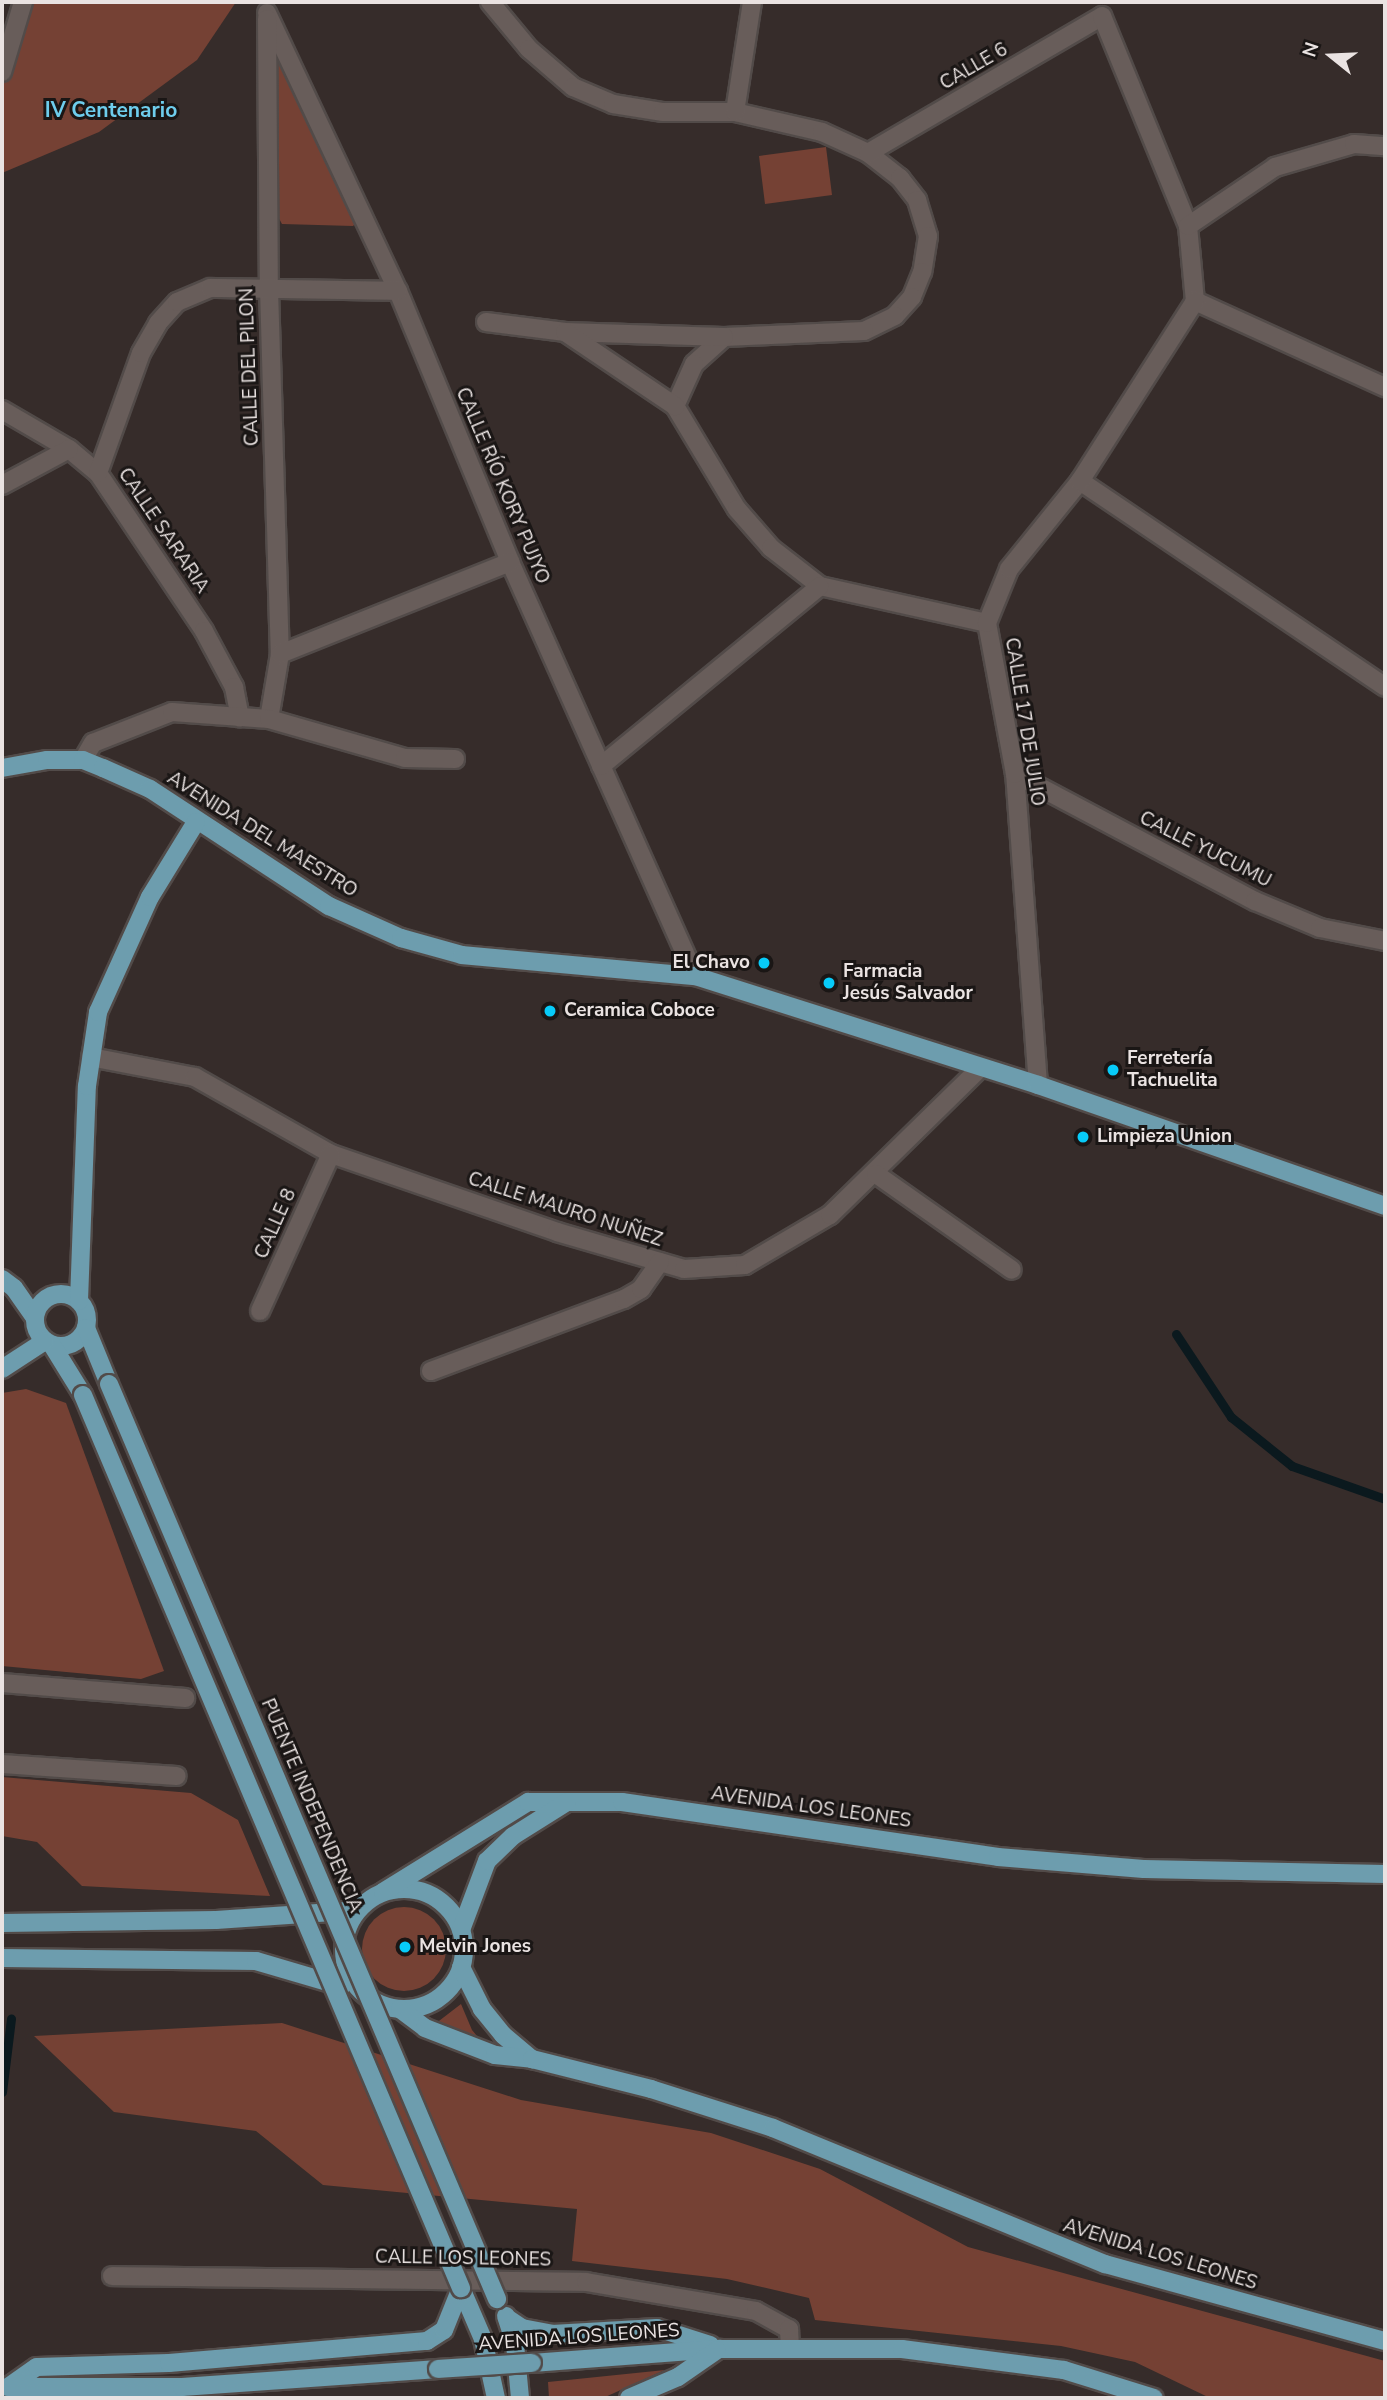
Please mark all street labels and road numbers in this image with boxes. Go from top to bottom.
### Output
street label: CALLE 6 [936,39,1012,95]
street label: CALLE DEL PILON [236,287,264,447]
street label: CALLE RÍO KORY PUJYO [450,384,554,588]
street label: CALLE SARARIA [113,464,213,598]
street label: CALLE 17 DE JULIO [999,636,1049,808]
street label: AVENIDA DEL MAESTRO [163,767,361,903]
street label: CALLE YUCUMU [1135,807,1275,893]
street label: CALLE MAURO NUÑEZ [465,1168,665,1252]
street label: CALLE 8 [250,1185,302,1263]
street label: PUENTE INDEPENDENCIA [255,1696,367,1916]
street label: AVENIDA LOS LEONES [709,1783,913,1833]
street label: AVENIDA LOS LEONES [1060,2215,1260,2295]
street label: CALLE LOS LEONES [375,2246,551,2272]
street label: AVENIDA LOS LEONES [478,2320,680,2356]

